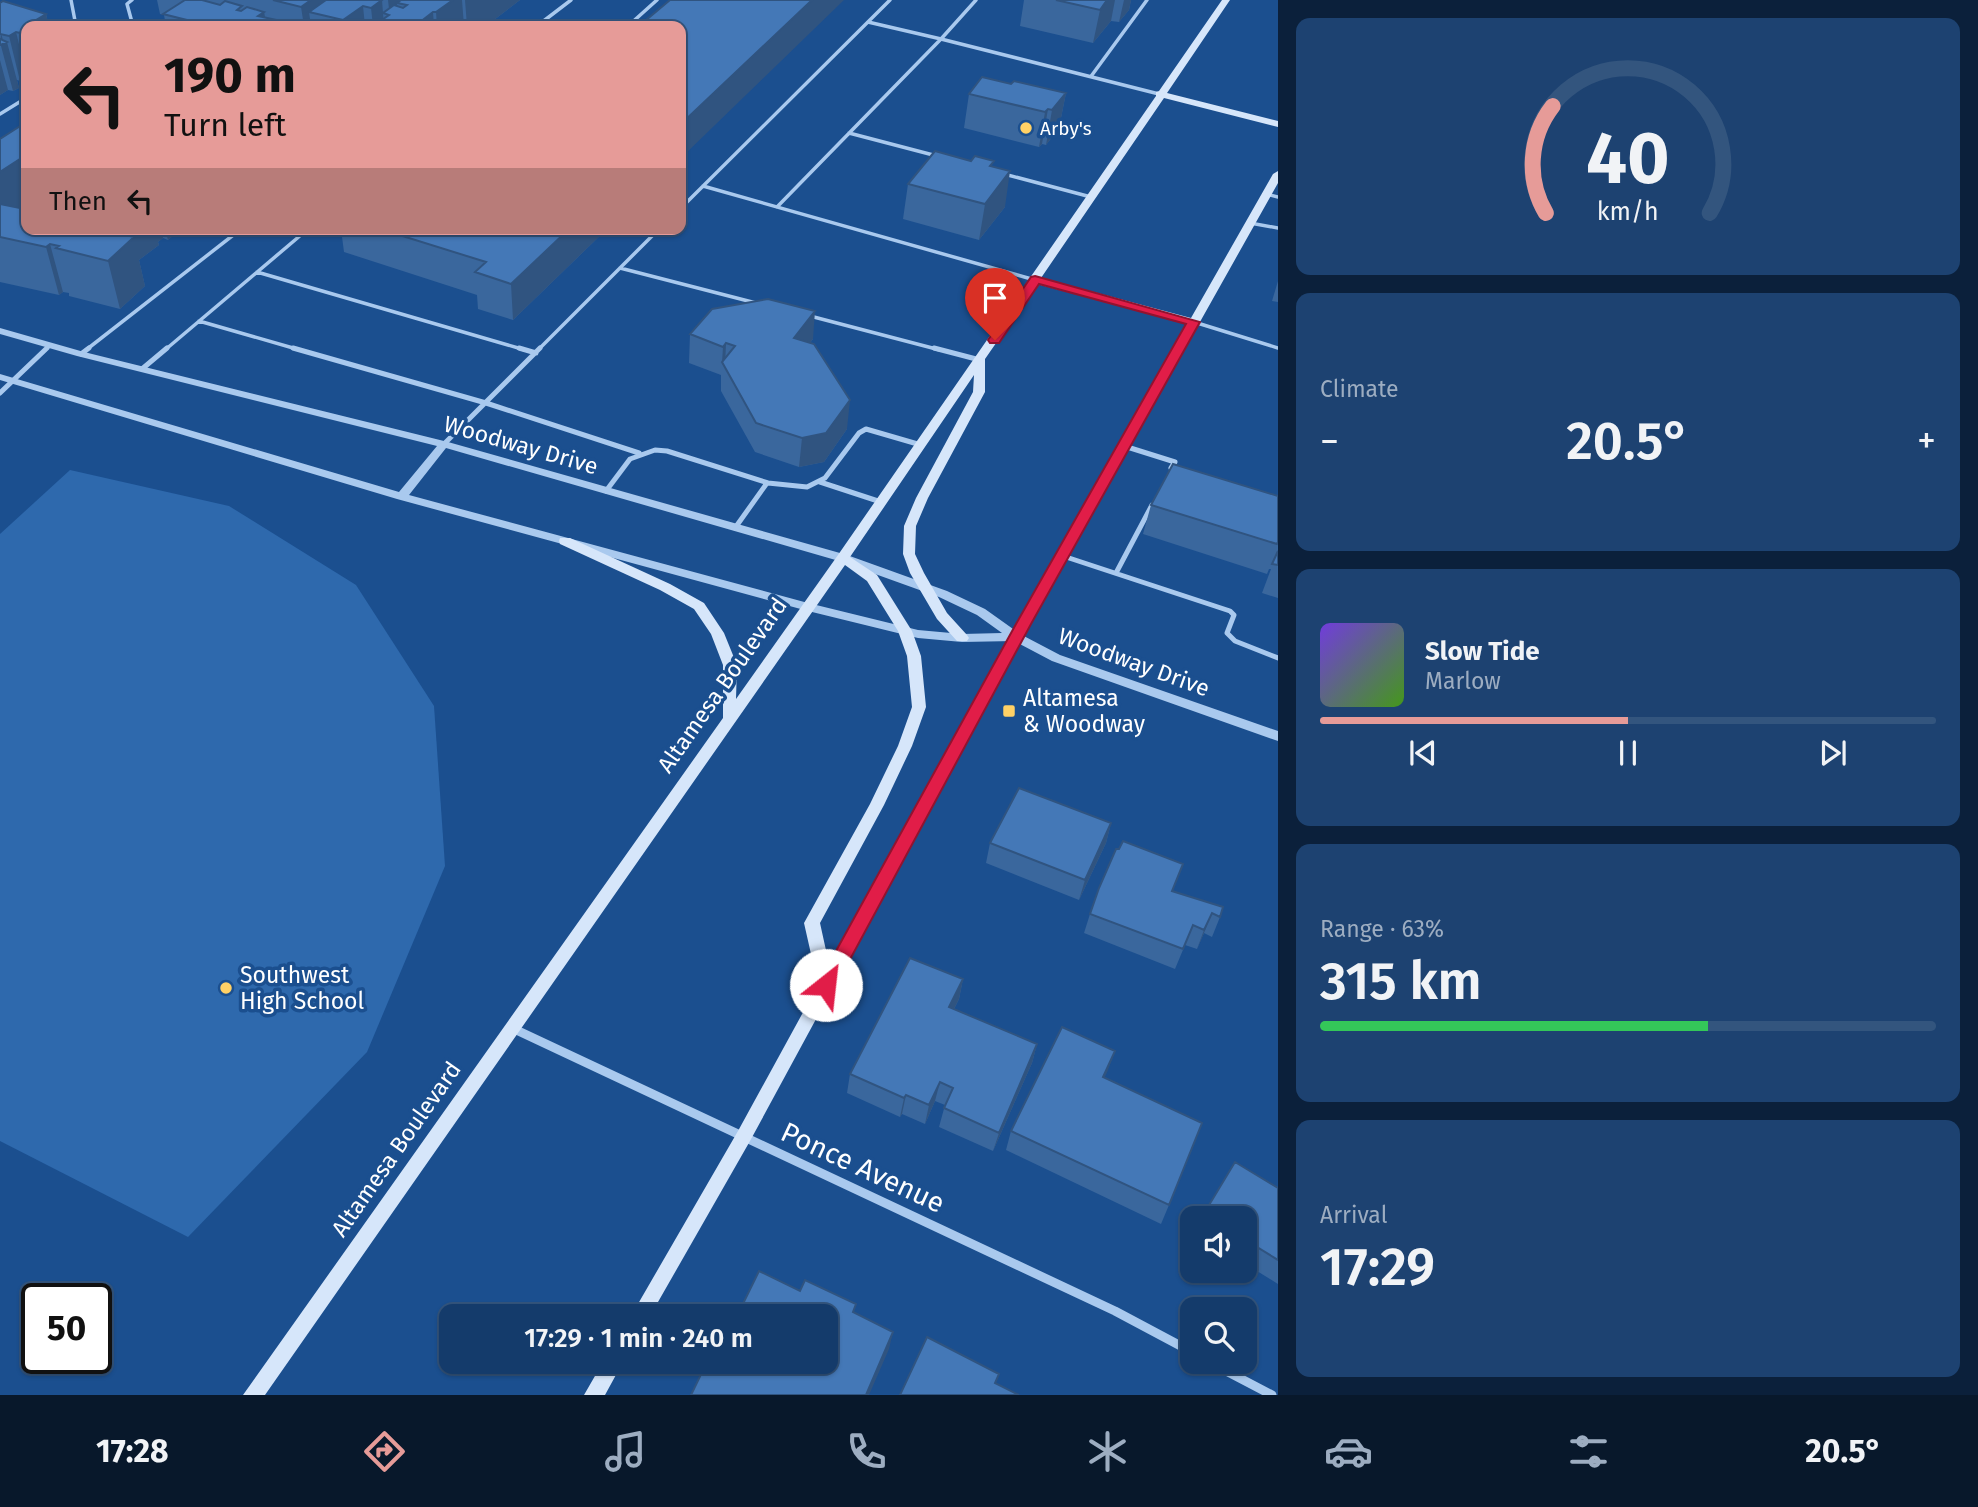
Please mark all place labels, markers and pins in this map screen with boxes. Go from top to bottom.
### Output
place label: Arby's [1040,117,1092,140]
marker: Arby's [1018,120,1034,136]
pin [965,268,1025,340]
place label: Altamesa & Woodway [1023,684,1146,738]
marker: Altamesa & Woodway [1001,703,1017,719]
place label: Southwest High School [240,961,365,1015]
marker: Southwest High School [218,980,234,996]

